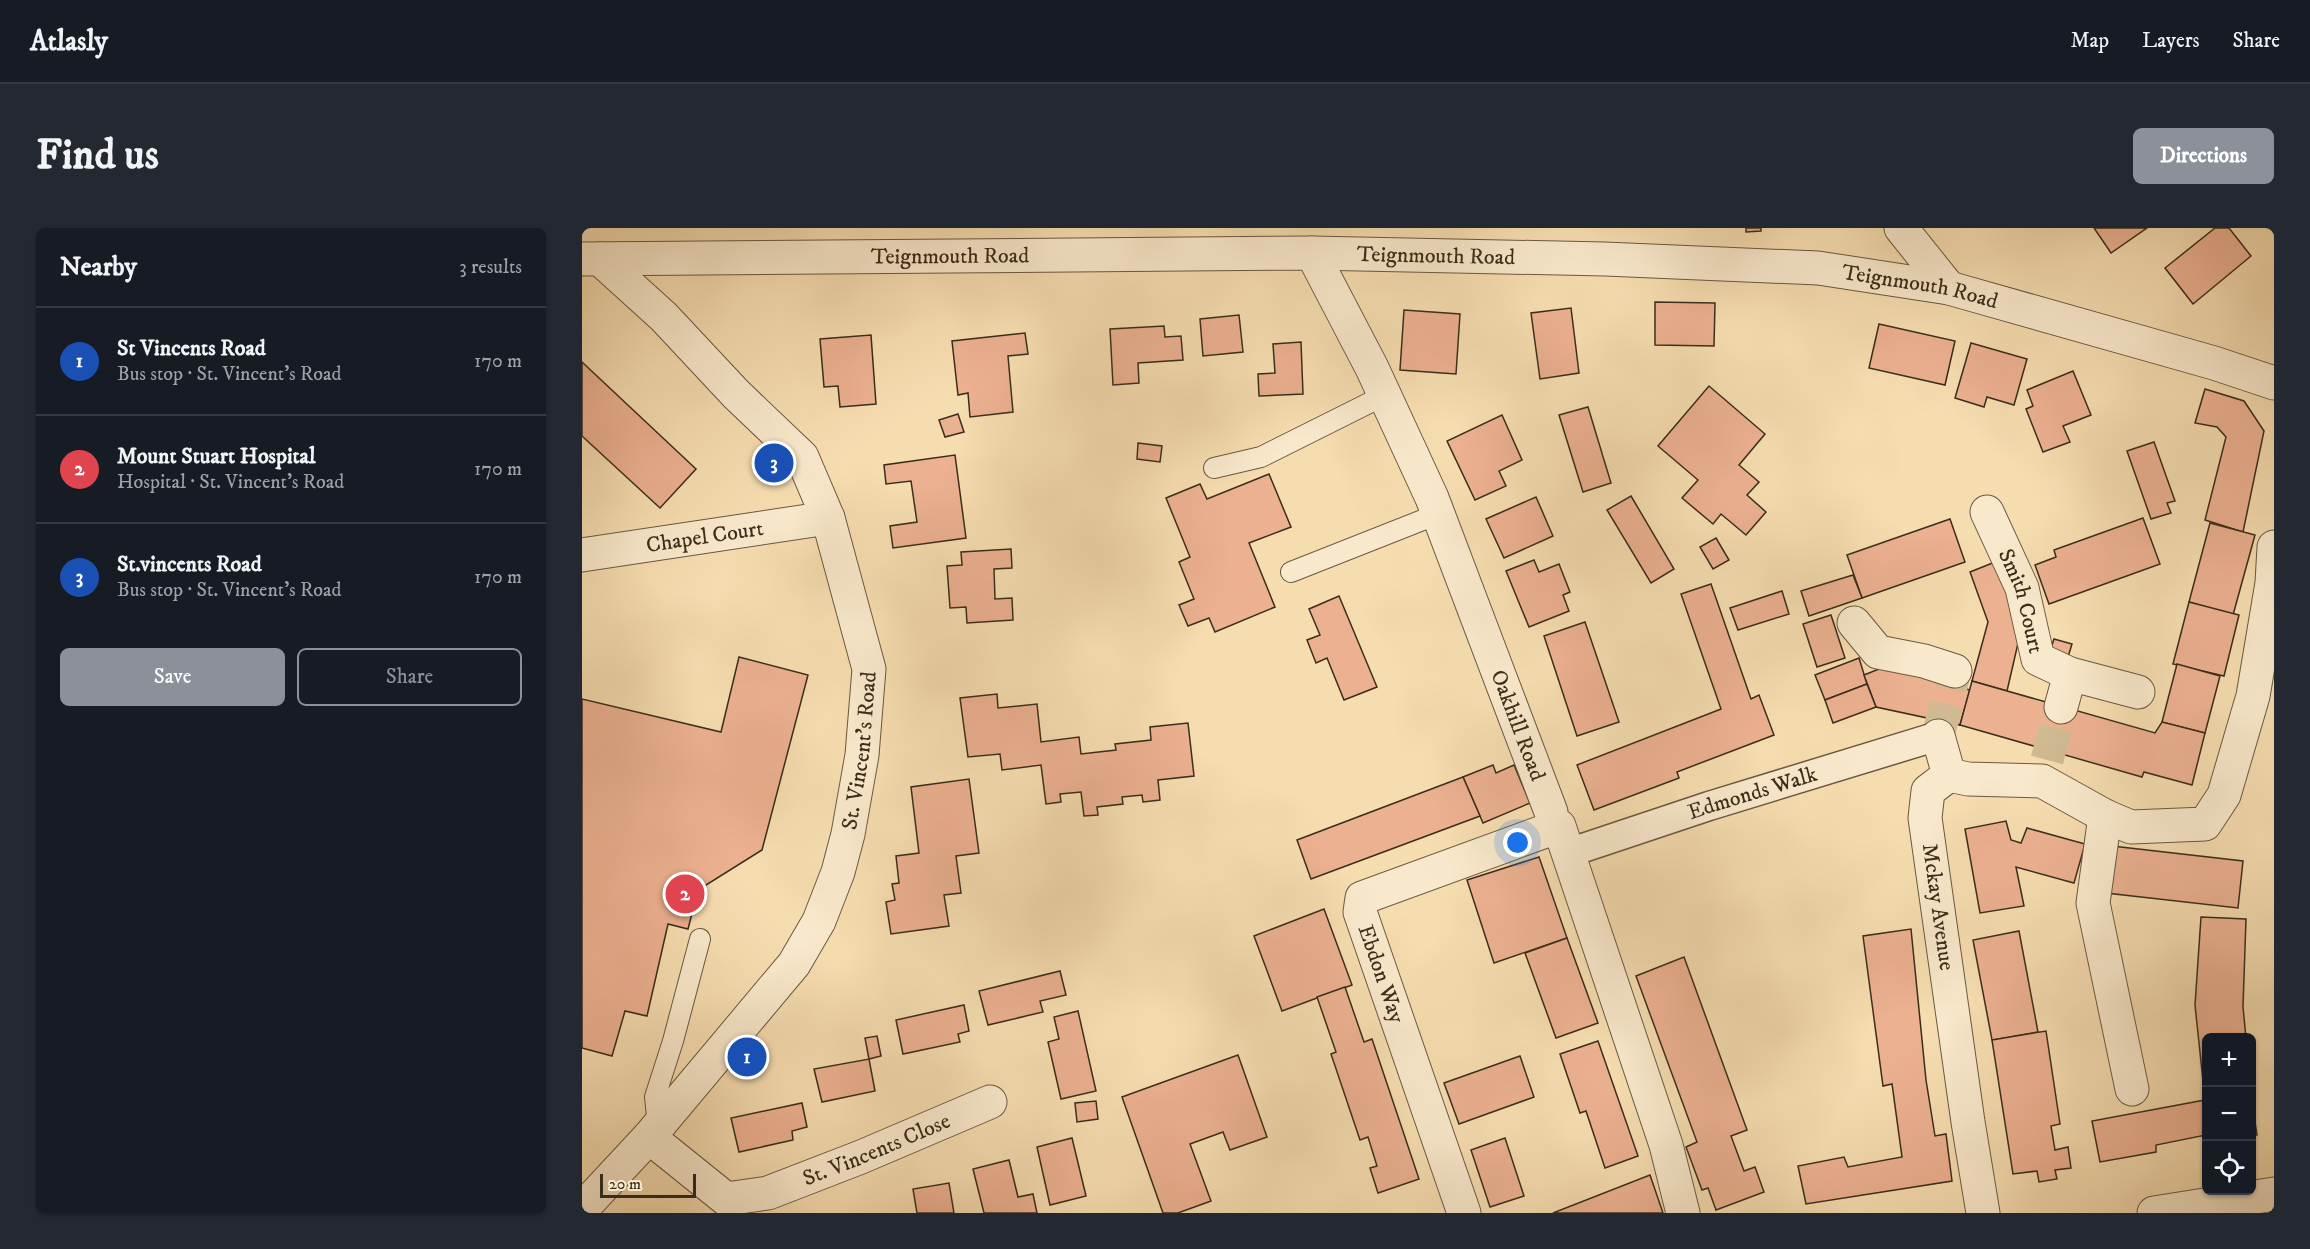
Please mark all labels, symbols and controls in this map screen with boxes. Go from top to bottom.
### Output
text: Atlasly [30,24,108,59]
text: Map [2070,28,2109,54]
text: Layers [2142,28,2200,54]
text: Share [2233,28,2280,54]
button: Directions [2133,128,2274,184]
text: Find us [36,130,159,182]
street label: Teignmouth Road [1357,240,1515,271]
street label: Teignmouth Road [871,242,1029,270]
text: Nearby [60,251,137,284]
text: 3 results [459,255,522,280]
street label: Teignmouth Road [1840,258,2001,315]
text: St Vincents Road [117,335,266,362]
text: 1 [76,349,83,374]
text: 170 m [474,349,522,374]
text: Bus stop · St. Vincent's Road [117,362,341,387]
pin: 3 [754,440,794,486]
text: Mount Stuart Hospital [117,443,316,470]
text: 2 [75,457,84,482]
text: 170 m [474,457,522,482]
text: Hospital · St. Vincent's Road [117,470,344,495]
street label: Chapel Court [644,514,765,559]
street label: Smith Court [1992,544,2050,656]
text: St.vincents Road [117,551,262,578]
text: 3 [76,565,83,590]
text: 170 m [474,565,522,590]
text: Bus stop · St. Vincent's Road [117,578,341,603]
button: Save [60,648,285,706]
button: Share [297,648,522,706]
street label: Oakhill Road [1485,666,1551,785]
street label: St. Vincent's Road [836,670,882,832]
street label: Edmonds Walk [1684,760,1820,826]
your location [1503,828,1532,857]
street label: Mckay Avenue [1916,842,1960,972]
pin: 2 [666,872,704,916]
street label: Ebdon Way [1352,921,1411,1027]
map controls [2202,1033,2256,1195]
button: + [2202,1033,2256,1087]
pin: 1 [728,1034,766,1080]
button: − [2202,1087,2256,1141]
street label: St. Vincents Close [799,1107,954,1192]
button: locate [2202,1141,2256,1195]
scale bar [600,1171,696,1198]
text: 20 m [609,1174,641,1194]

